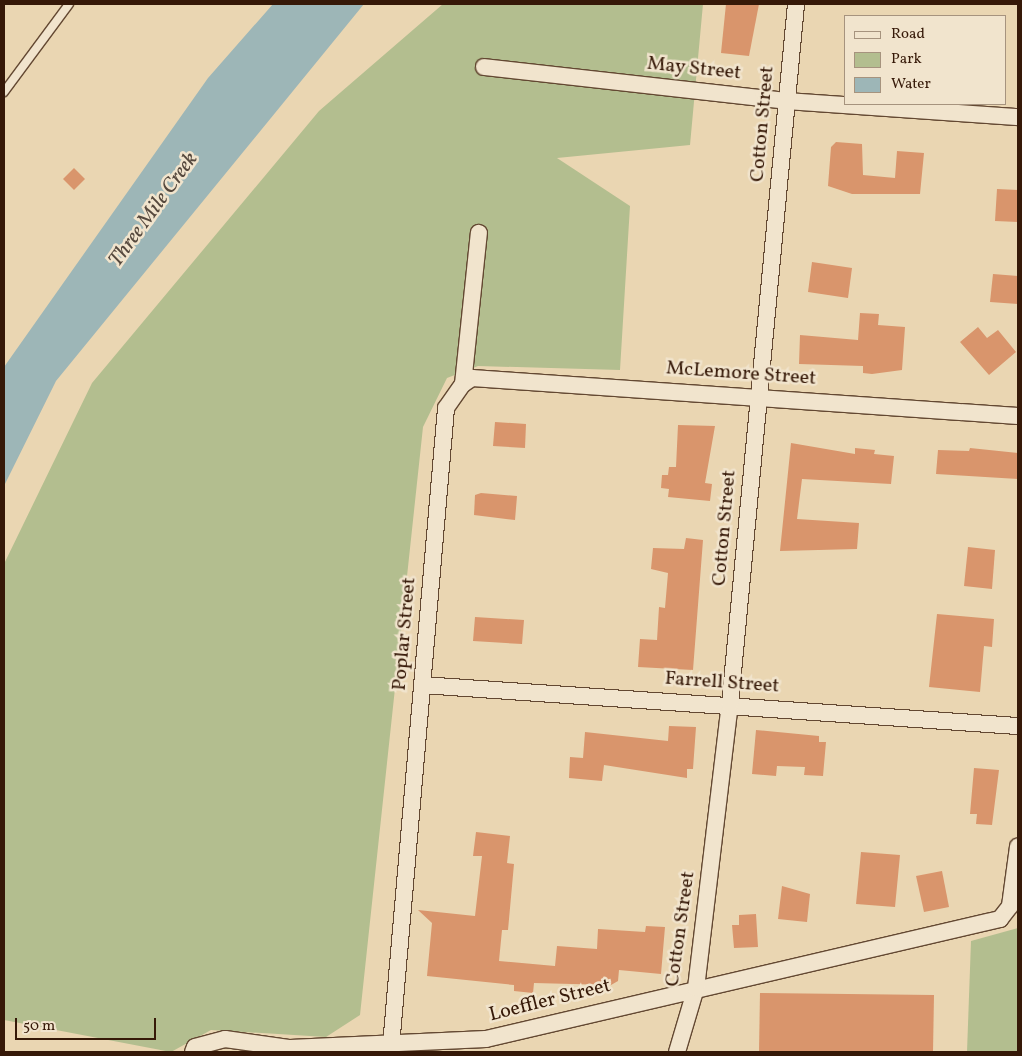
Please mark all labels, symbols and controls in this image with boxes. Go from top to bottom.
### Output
legend [844,15,1007,105]
text: Road [891,24,925,45]
text: Park [891,49,922,70]
street label: May Street [645,52,743,86]
street label: Cotton Street [746,65,780,183]
text: Water [891,74,931,95]
water label: Three Mile Creek [104,148,204,272]
street label: McLemore Street [665,357,817,391]
street label: Cotton Street [708,469,742,587]
street label: Poplar Street [388,576,422,692]
street label: Farrell Street [664,667,780,699]
street label: Cotton Street [661,870,701,988]
street label: Loeffler Street [487,974,613,1028]
scale bar [18,1008,159,1040]
text: 50 m [23,1016,55,1037]

